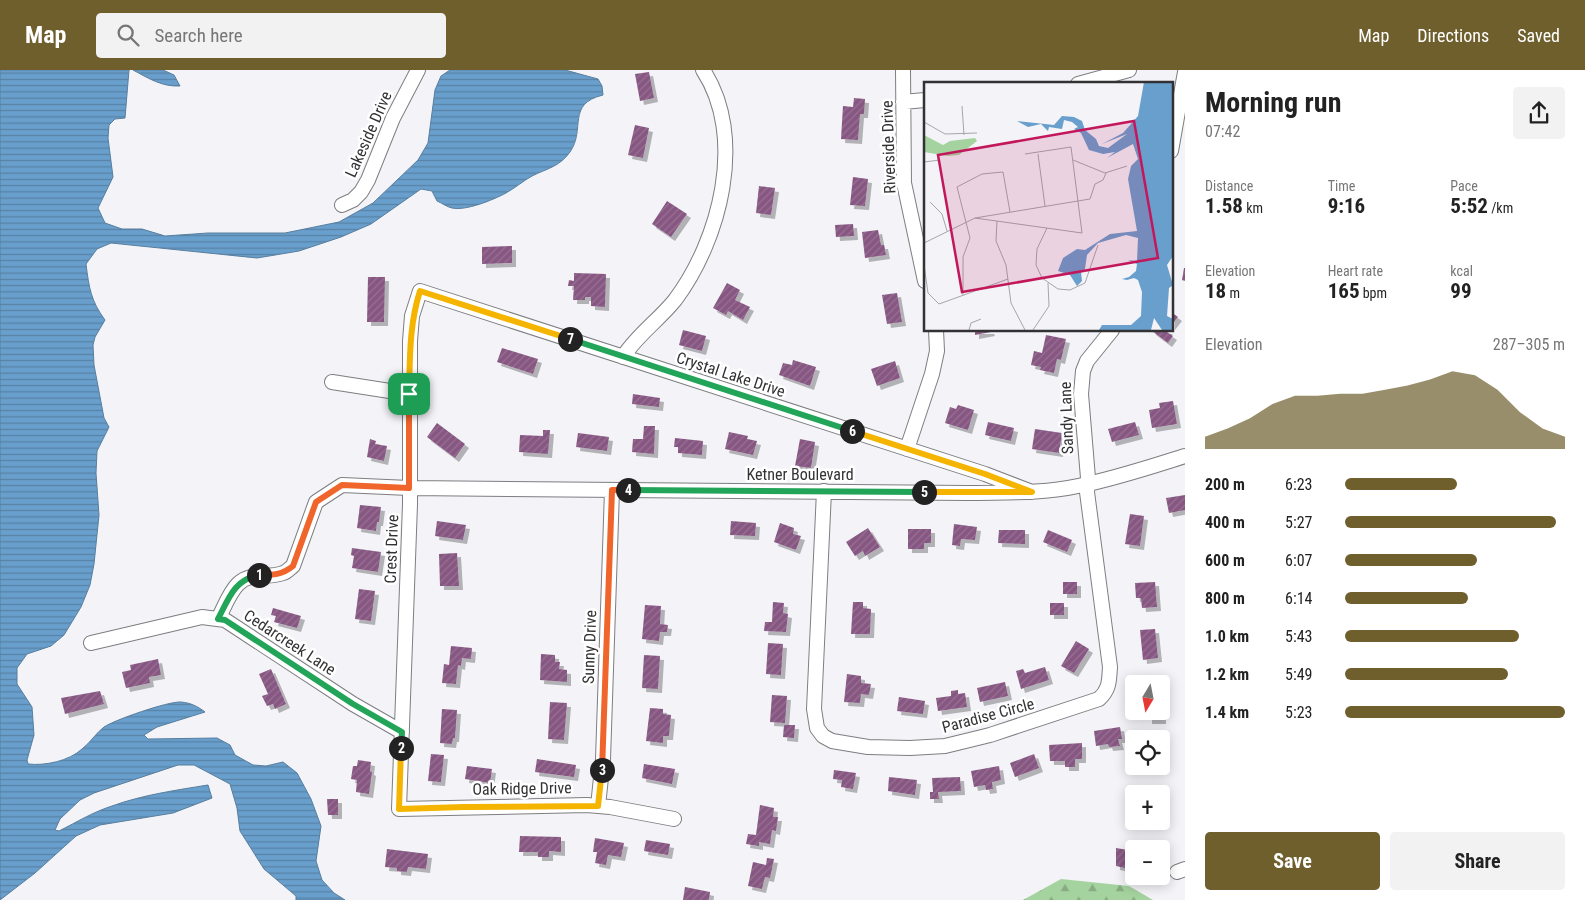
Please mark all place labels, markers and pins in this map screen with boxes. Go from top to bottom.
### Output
pin: 7 [558,326,582,352]
pin [388,373,430,415]
pin: 6 [840,418,864,444]
pin: 4 [616,478,640,502]
pin: 5 [912,480,936,504]
pin: 1 [246,562,272,588]
pin: 2 [388,736,414,760]
pin: 3 [590,758,614,782]

